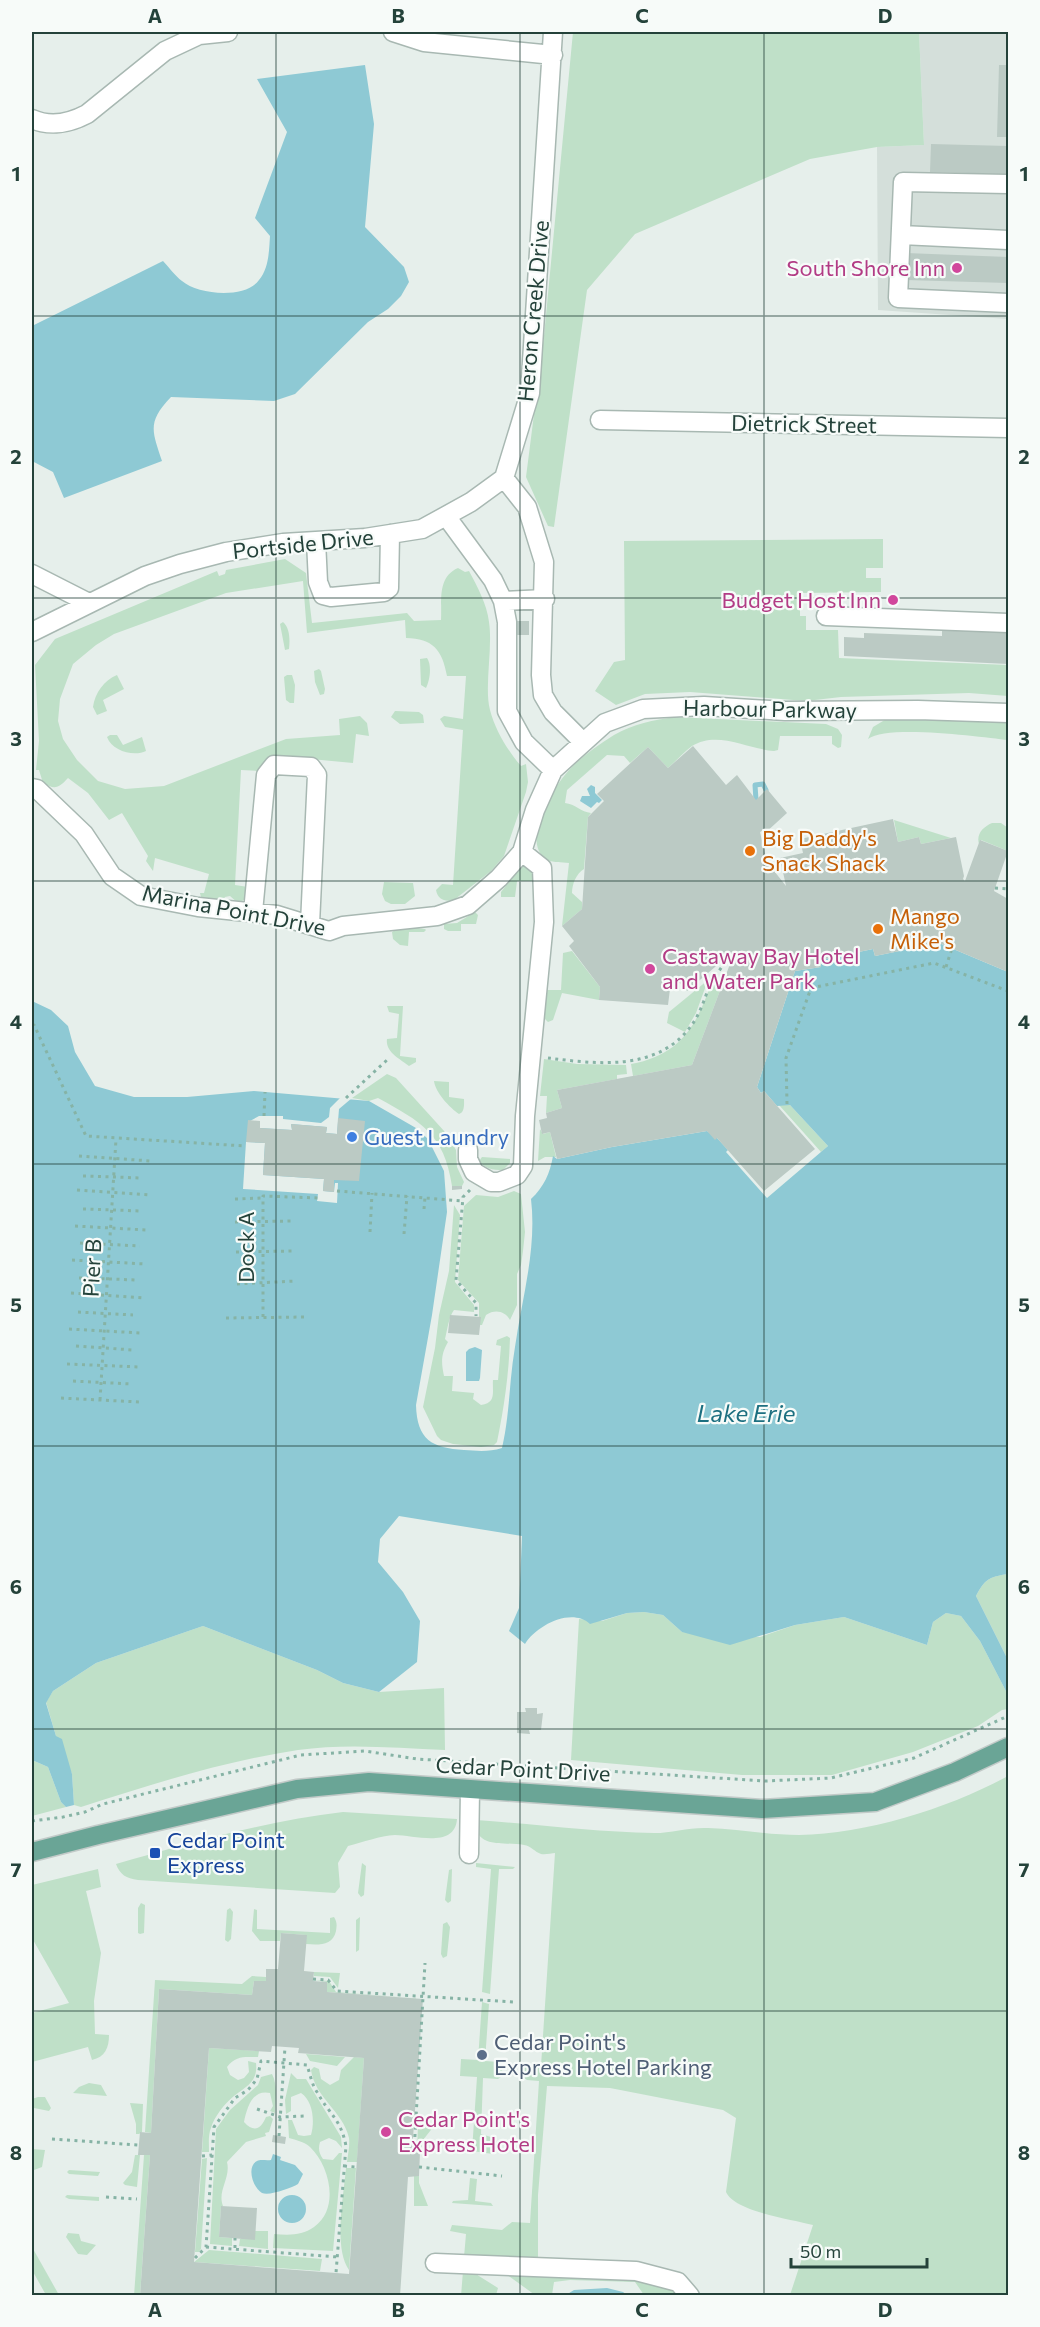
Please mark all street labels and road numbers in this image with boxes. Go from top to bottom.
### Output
street label: Heron Creek Drive [511,219,554,403]
street label: Dietrick Street [731,409,877,438]
street label: Portside Drive [231,523,375,564]
street label: Harbour Parkway [683,693,857,724]
street label: Marina Point Drive [140,878,328,941]
street label: Dock A [232,1211,259,1283]
street label: Pier B [76,1238,107,1298]
street label: Cedar Point Drive [435,1750,611,1787]

